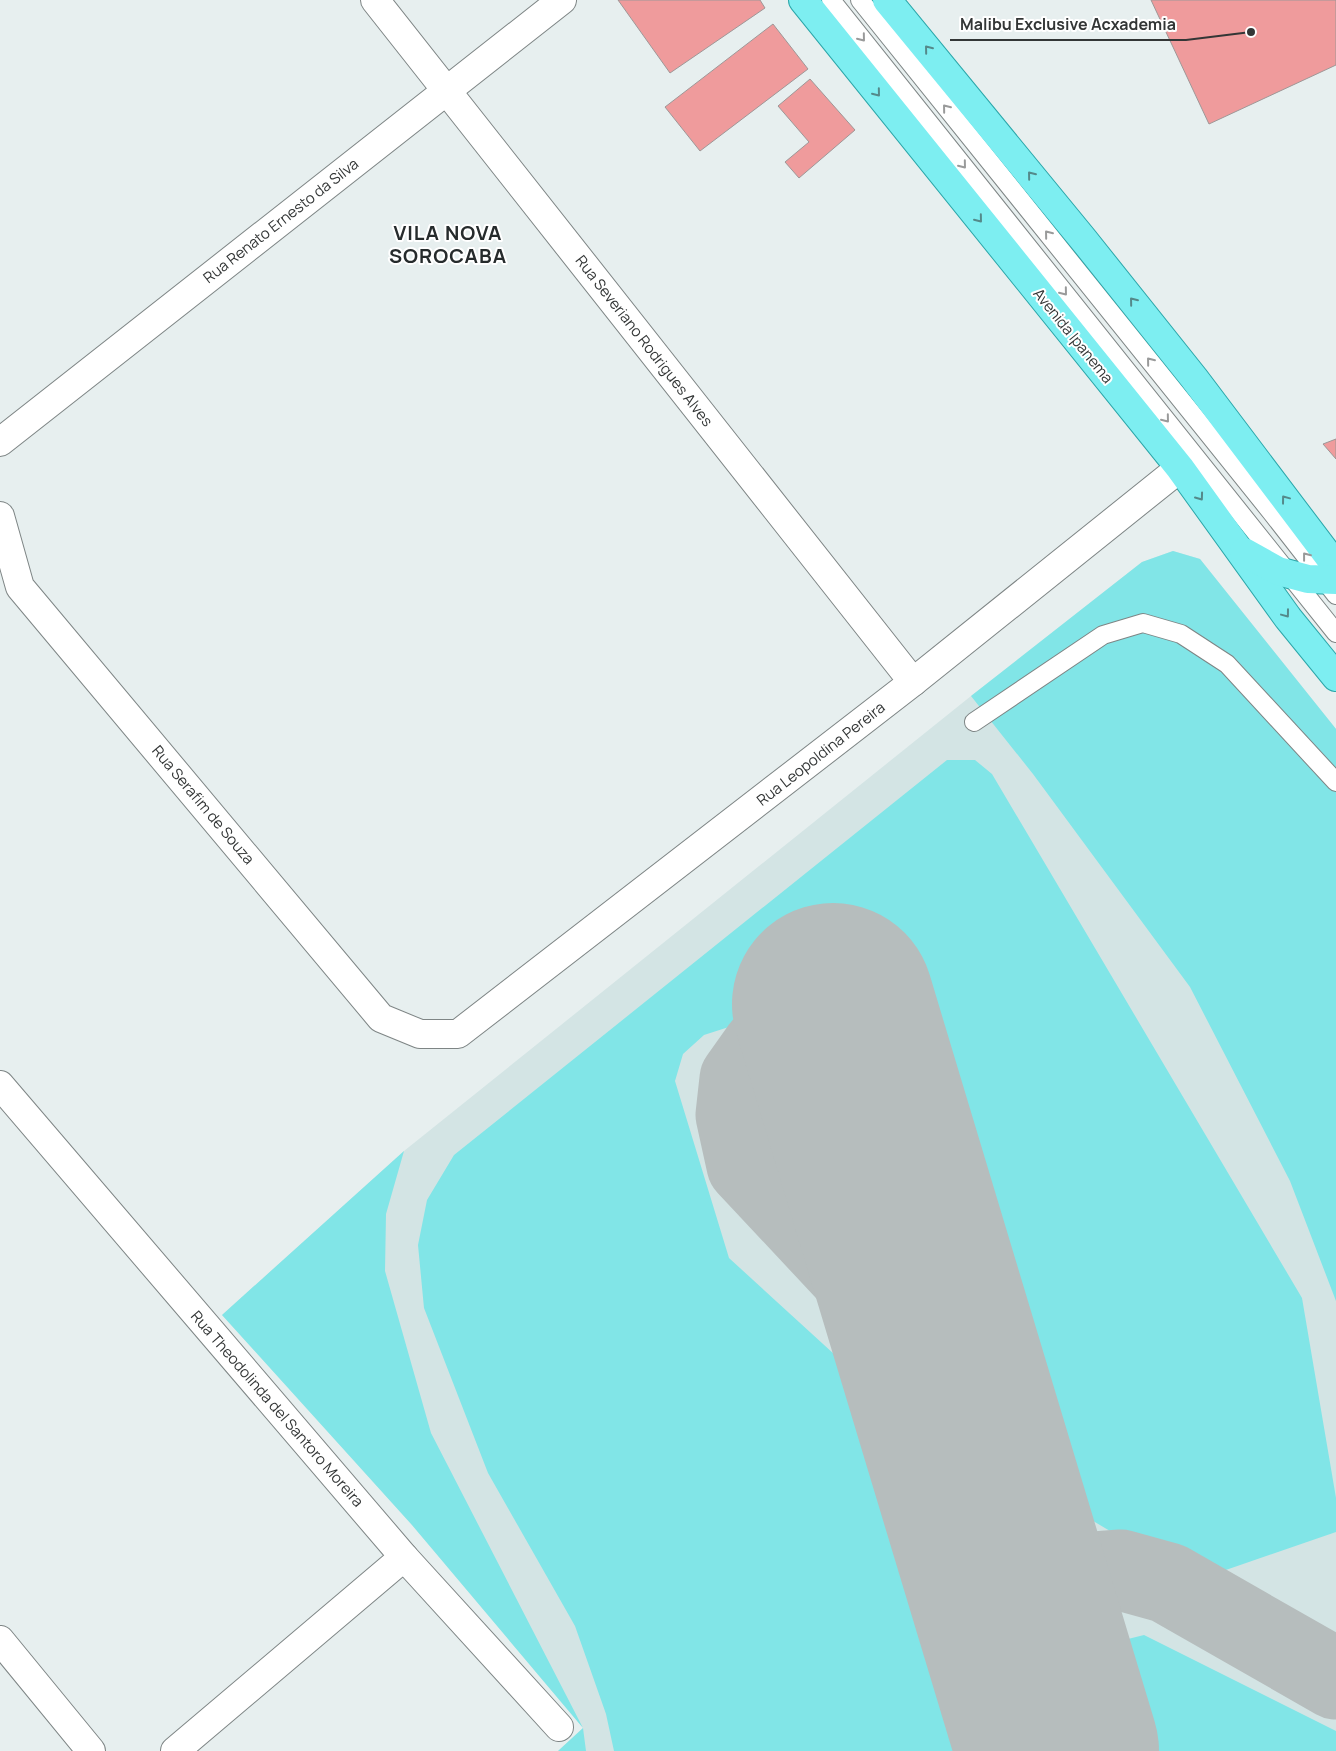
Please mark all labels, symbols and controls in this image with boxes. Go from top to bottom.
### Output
callout: Malibu Exclusive Acxademia [950,9,1186,40]
text: Malibu Exclusive Acxademia [960,13,1176,35]
one-way arrow [856,32,864,41]
one-way arrow [925,46,933,55]
one-way arrow [872,87,881,96]
one-way arrow [943,104,952,113]
street label: Rua Renato Ernesto da Silva [199,153,363,288]
one-way arrow [958,159,966,168]
one-way arrow [1028,172,1036,181]
one-way arrow [974,213,982,222]
district label: VILA NOVA SOROCABA [389,219,507,269]
one-way arrow [1046,231,1054,240]
street label: Rua Severiano Rodrigues Alves [571,251,718,431]
street label: Avenida Ipanema [1029,284,1118,388]
one-way arrow [1059,286,1067,295]
one-way arrow [1130,298,1138,307]
one-way arrow [1147,357,1156,367]
one-way arrow [1160,413,1168,422]
one-way arrow [1194,491,1203,501]
one-way arrow [1283,496,1291,505]
one-way arrow [1303,552,1312,562]
one-way arrow [1280,608,1288,617]
street label: Rua Leopoldina Pereira [752,697,889,810]
street label: Rua Serafim de Souza [147,741,259,869]
street label: Rua Theodolinda del Santoro Moreira [186,1306,369,1511]

